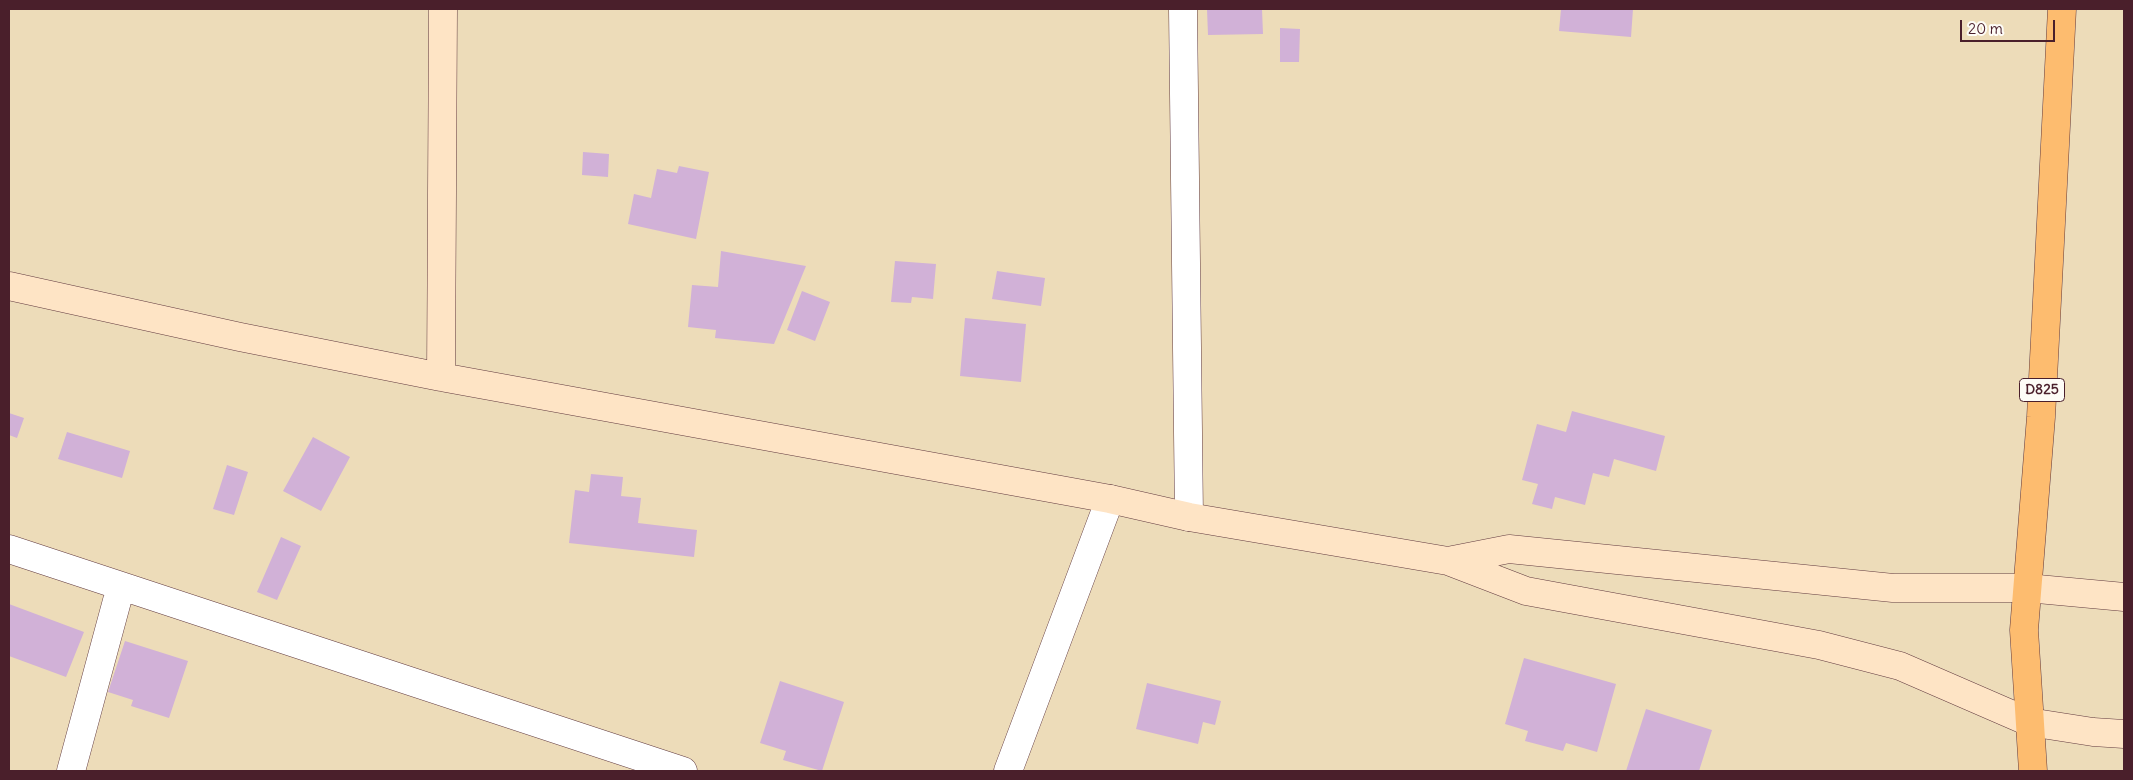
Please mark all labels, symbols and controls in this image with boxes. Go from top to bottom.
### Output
scale bar [1963,10,2058,42]
text: 20 m [1968,19,2003,38]
road number: D825 [2020,378,2064,402]

